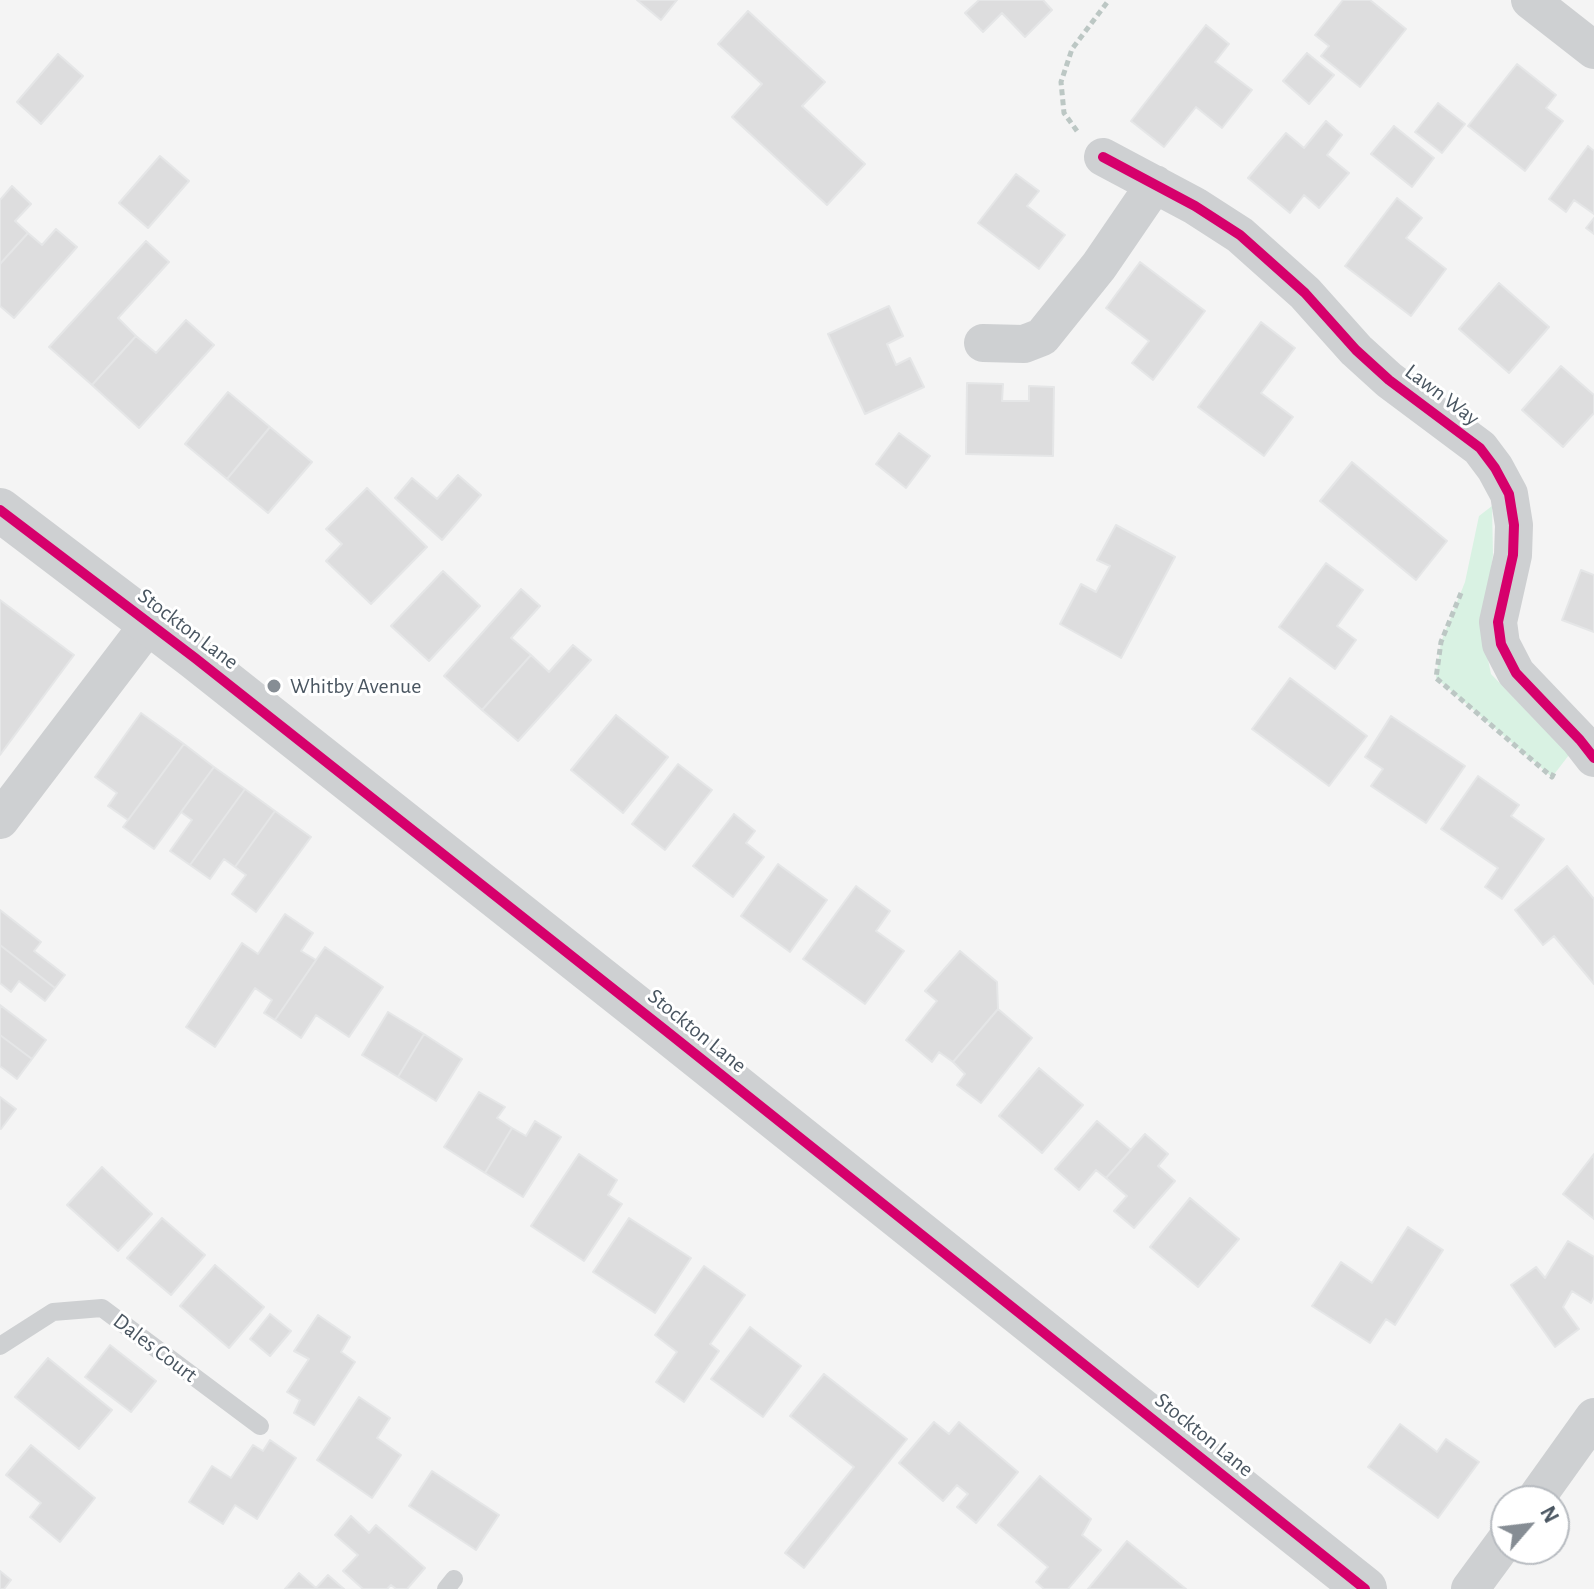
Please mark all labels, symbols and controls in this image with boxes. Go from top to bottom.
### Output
street label: Lawn Way [1399,358,1485,432]
street label: Stockton Lane [132,583,244,675]
place label: Whitby Avenue [290,673,421,699]
marker: Whitby Avenue [265,677,283,695]
street label: Stockton Lane [642,983,752,1079]
street label: Dales Court [108,1308,202,1388]
street label: Stockton Lane [1149,1387,1259,1483]
north arrow [1490,1485,1570,1565]
text: N [1536,1503,1563,1527]

